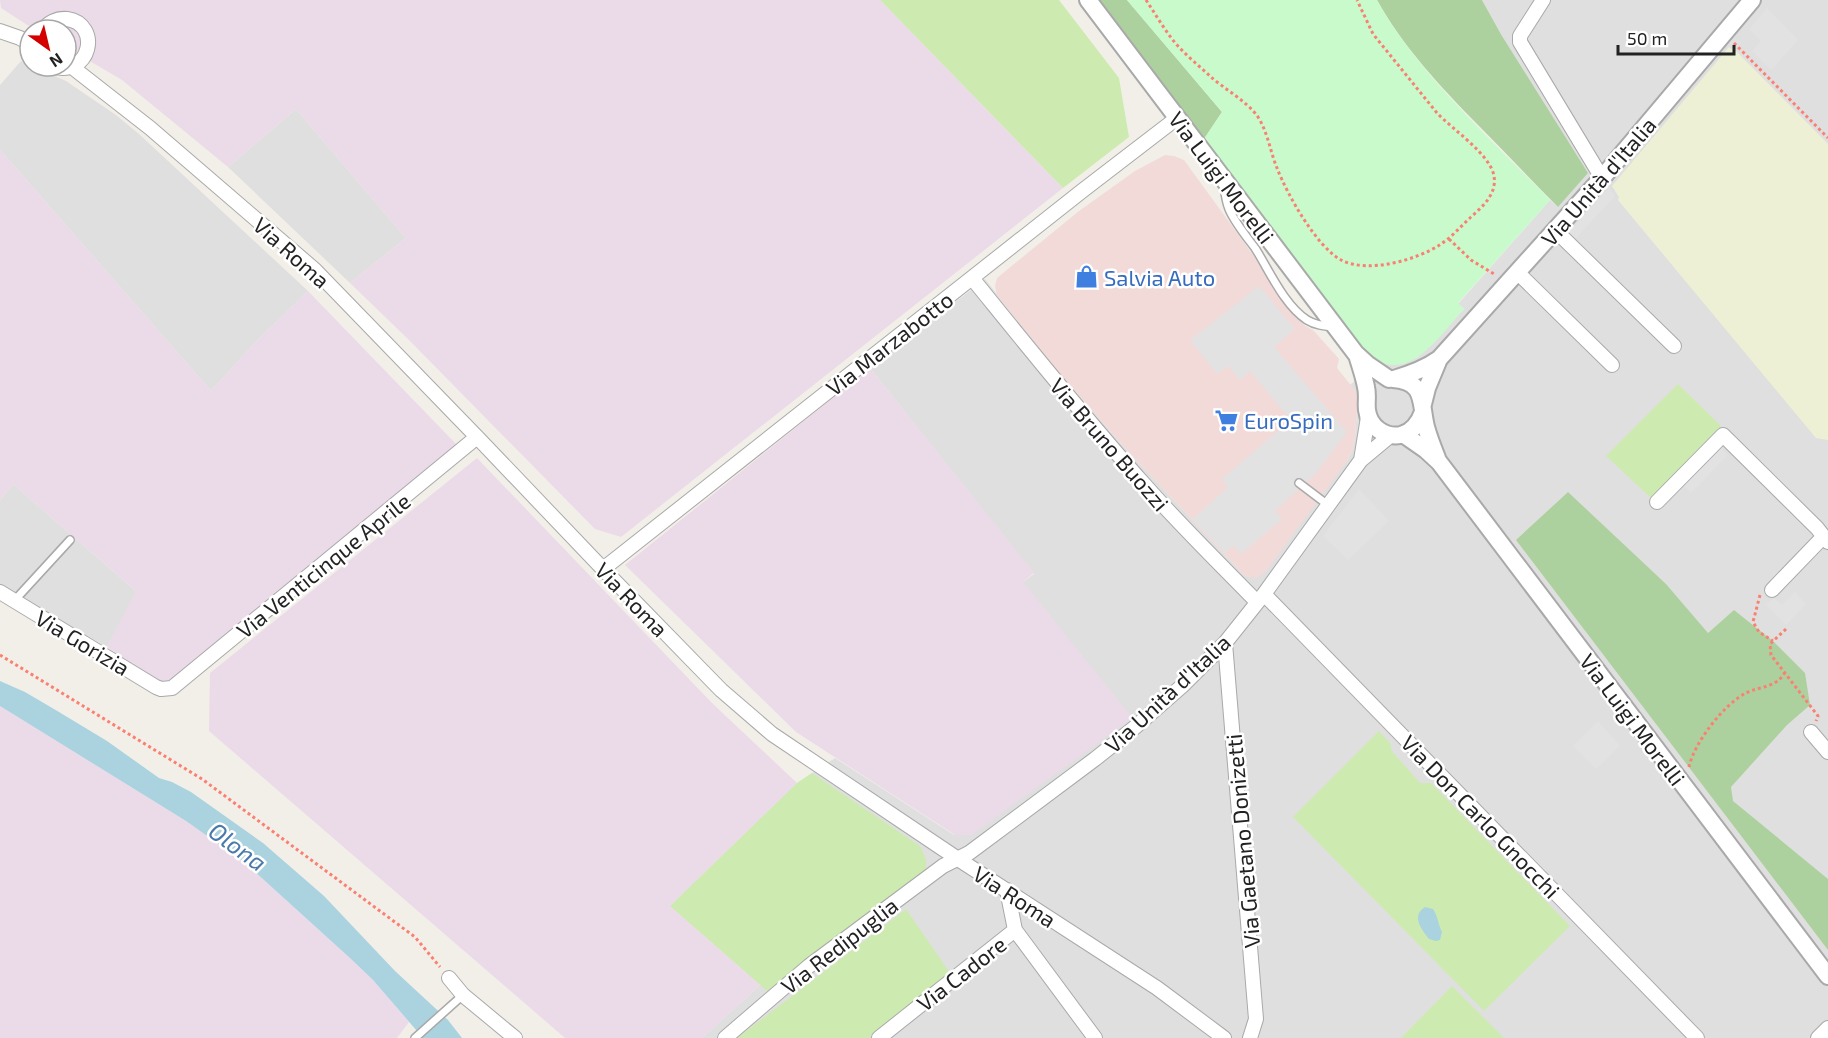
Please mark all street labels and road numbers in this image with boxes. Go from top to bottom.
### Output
street label: Via Luigi Morelli [1164,106,1280,248]
street label: Via Unità d'Italia [1535,111,1661,251]
street label: Via Roma [249,211,335,293]
street label: Via Marzabotto [820,285,958,401]
street label: Via Bruno Buozzi [1045,372,1175,516]
street label: Via Venticinque Aprile [231,487,415,643]
street label: Via Roma [590,556,674,642]
street label: Via Gorizia [31,604,135,680]
street label: Via Unità d'Italia [1099,628,1235,758]
street label: Via Luigi Morelli [1575,648,1691,790]
street label: Via Don Carlo Gnocchi [1396,729,1566,903]
street label: Via Gaetano Donizetti [1220,733,1264,949]
street label: Via Roma [969,860,1061,932]
street label: Via Redipuglia [775,891,903,999]
street label: Via Cadore [911,930,1011,1016]

